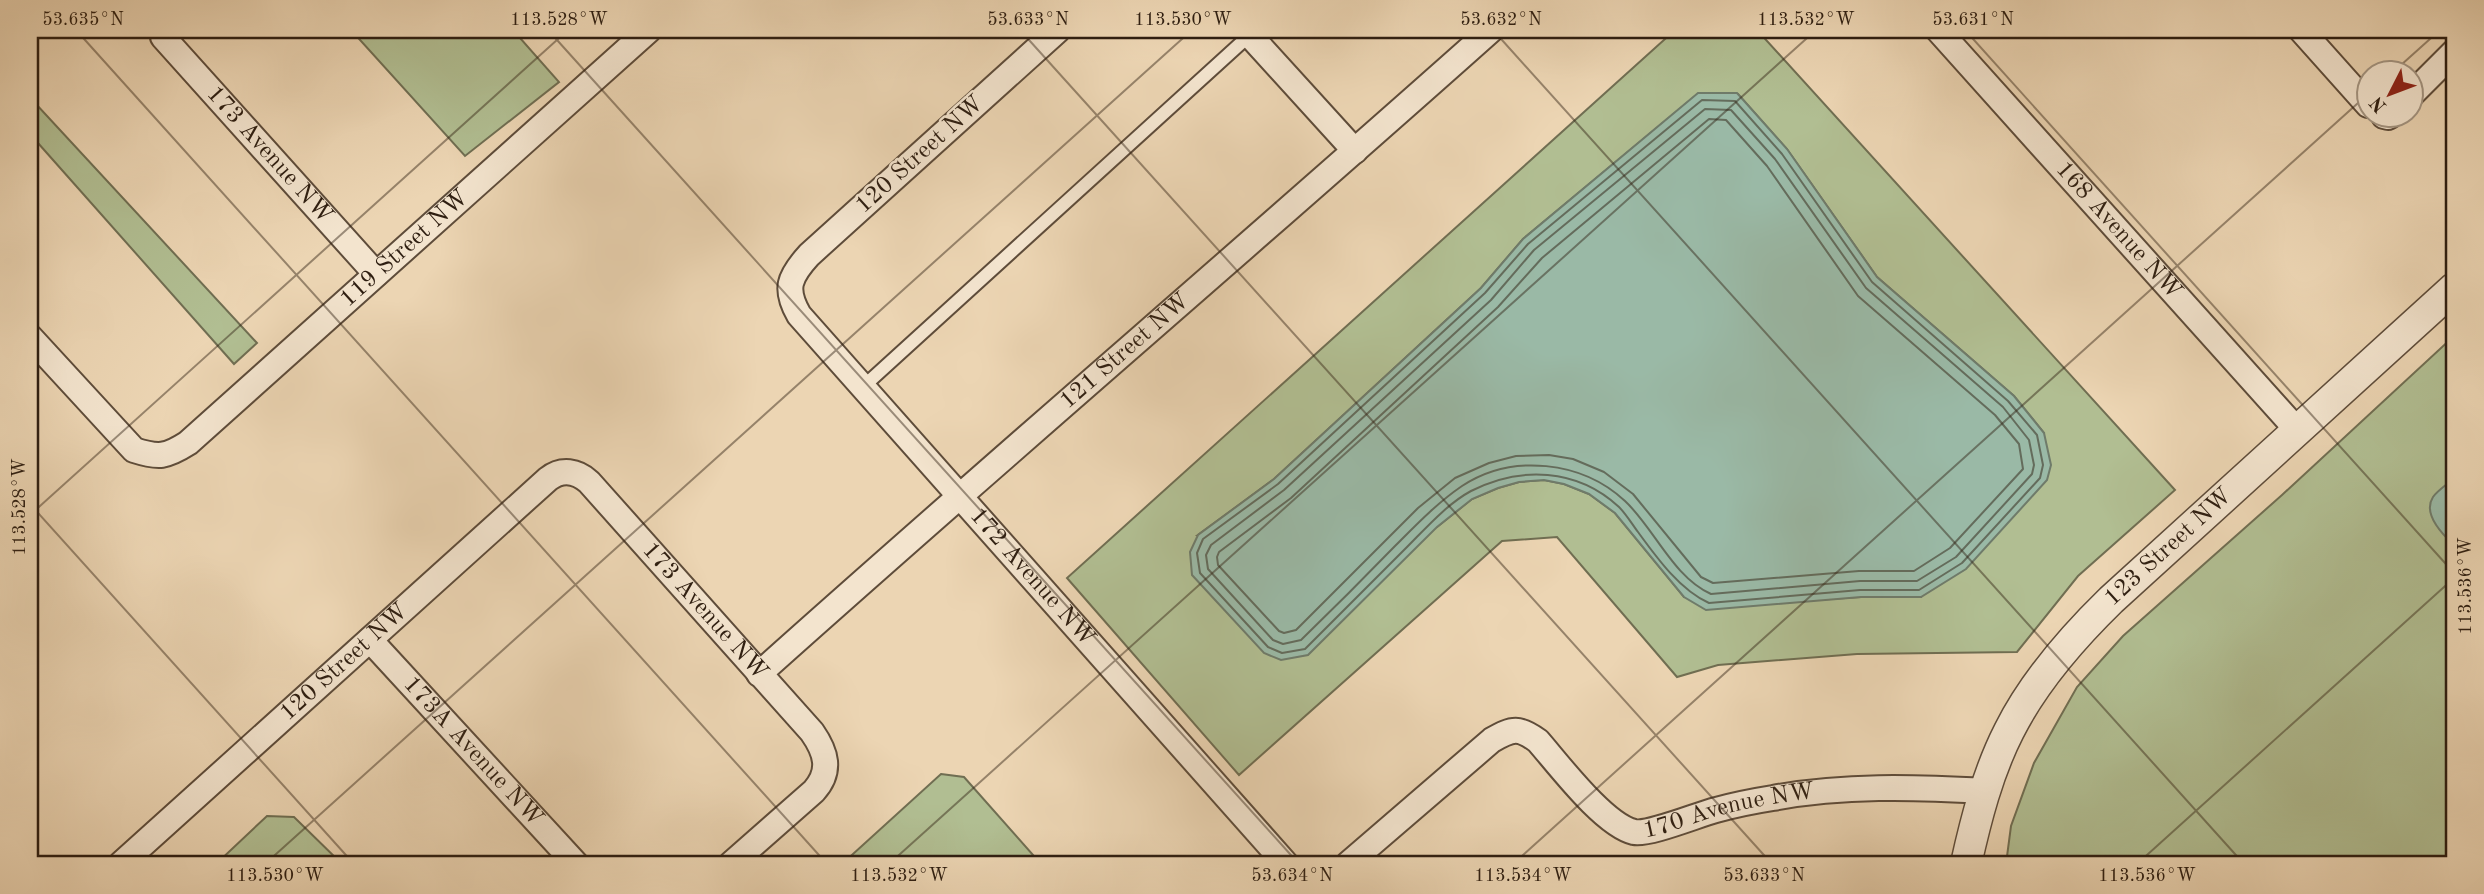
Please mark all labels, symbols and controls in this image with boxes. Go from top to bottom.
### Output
text: 53.635°N [42,11,124,29]
text: 113.528°W [510,11,608,29]
text: 53.633°N [987,11,1069,29]
text: 113.530°W [1134,11,1232,29]
text: 53.632°N [1460,11,1542,29]
text: 113.532°W [1757,11,1855,29]
text: 53.631°N [1932,11,2014,29]
north arrow [2354,60,2424,130]
street label: 173 Avenue NW [202,82,337,229]
street label: 120 Street NW [851,91,989,218]
text: N [2367,92,2391,115]
street label: 168 Avenue NW [2051,158,2186,305]
street label: 119 Street NW [336,185,474,312]
street label: 121 Street NW [1056,289,1195,414]
text: 113.528°W [11,458,29,556]
street label: 123 Street NW [2100,484,2237,611]
street label: 172 Avenue NW [965,504,1099,652]
text: 113.536°W [2457,537,2475,635]
street label: 173 Avenue NW [637,538,772,686]
street label: 120 Street NW [276,599,413,726]
street label: 173A Avenue NW [398,672,548,832]
street label: 170 Avenue NW [1641,780,1816,844]
text: 113.530°W [226,867,324,885]
text: 113.532°W [850,867,948,885]
text: 53.634°N [1251,867,1333,885]
text: 113.534°W [1474,867,1572,885]
text: 53.633°N [1723,867,1805,885]
text: 113.536°W [2098,867,2196,885]

